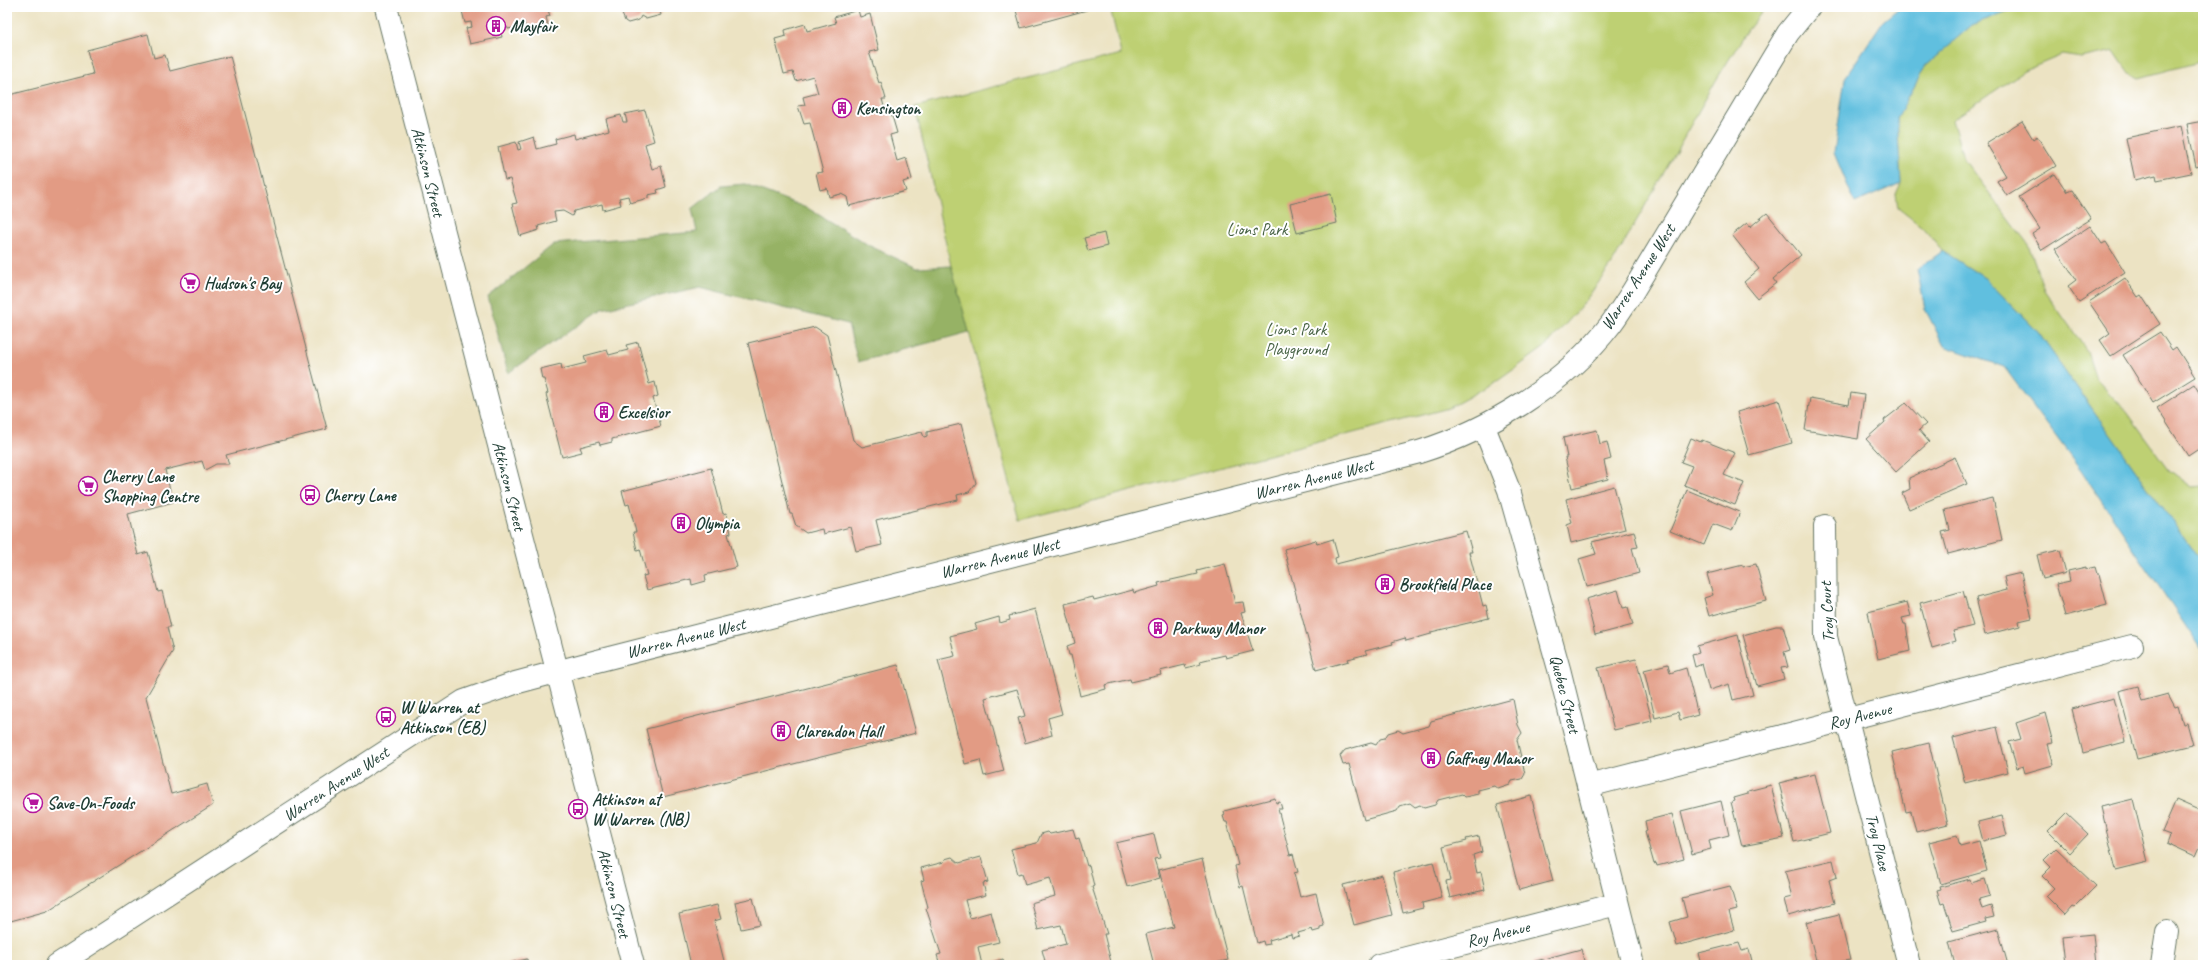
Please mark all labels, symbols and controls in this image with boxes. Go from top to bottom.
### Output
building icon: Mayfair [485,15,507,37]
place label: Mayfair [510,16,559,37]
building icon: Kensington [831,97,853,119]
place label: Kensington [856,98,921,119]
street label: Atkinson Street [407,125,450,221]
street label: Warren Avenue West [1596,218,1681,334]
park label: Lions Park [1227,219,1289,240]
supermarket icon: Hudson's Bay [179,272,201,294]
place label: Hudson's Bay [204,273,282,294]
park label: Lions Park Playground [1265,319,1330,360]
building icon: Excelsior [593,401,615,423]
place label: Excelsior [618,402,671,423]
street label: Atkinson Street [488,439,531,535]
street label: Warren Avenue West [1252,454,1378,504]
place label: Cherry Lane Shopping Centre [102,466,201,507]
supermarket icon: Cherry Lane Shopping Centre [77,475,99,497]
bus stop icon: Cherry Lane [299,484,321,506]
place label: Cherry Lane [324,485,397,506]
building icon: Olympia [670,512,692,534]
place label: Olympia [695,513,741,534]
street label: Warren Avenue West [938,533,1064,583]
building icon: Brookfield Place [1374,573,1396,595]
place label: Brookfield Place [1399,574,1492,595]
street label: Troy Court [1815,579,1839,643]
street label: Warren Avenue West [624,613,750,663]
building icon: Parkway Manor [1147,617,1169,639]
place label: Parkway Manor [1172,618,1266,639]
street label: Quebec Street [1545,653,1585,738]
place label: W Warren at Atkinson (EB) [400,697,486,738]
street label: Roy Avenue [1826,698,1895,734]
bus stop icon: W Warren at Atkinson (EB) [375,706,397,728]
building icon: Clarendon Hall [770,720,792,742]
place label: Clarendon Hall [795,721,886,742]
street label: Warren Avenue West [279,741,395,826]
building icon: Gaffney Manor [1420,747,1442,769]
place label: Gaffney Manor [1445,748,1534,769]
place label: Atkinson at W Warren (NB) [592,789,690,830]
supermarket icon: Save-On-Foods [22,792,44,814]
place label: Save-On-Foods [47,793,136,814]
bus stop icon: Atkinson at W Warren (NB) [567,798,589,820]
street label: Troy Place [1861,811,1896,874]
street label: Atkinson Street [593,846,636,942]
street label: Roy Avenue [1464,916,1533,952]

